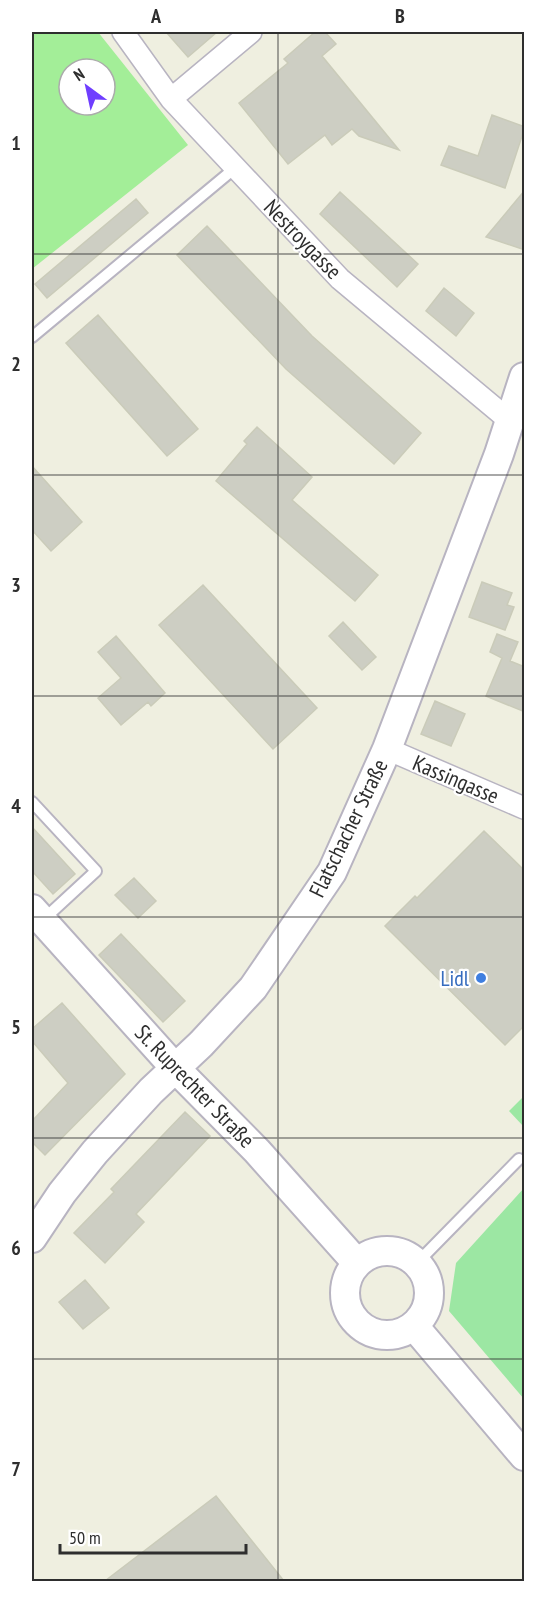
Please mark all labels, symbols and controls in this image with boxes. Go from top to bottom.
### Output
text: A [150,3,162,29]
text: B [395,3,405,29]
north arrow [57,57,117,117]
text: N [70,64,88,85]
text: 1 [11,130,21,156]
street label: Nestroygasse [258,193,348,285]
text: 2 [11,351,21,377]
text: 3 [11,572,21,598]
street label: Kassingasse [409,748,503,810]
street label: Flatschacher Straße [302,754,394,902]
text: 4 [11,793,21,819]
place label: Lidl [440,964,470,992]
marker: Lidl [474,971,488,985]
text: 5 [11,1014,21,1040]
street label: St. Ruprechter Straße [129,1019,261,1153]
text: 6 [11,1235,21,1261]
text: 7 [11,1456,21,1482]
scale bar [60,1517,246,1555]
text: 50 m [69,1526,101,1549]

